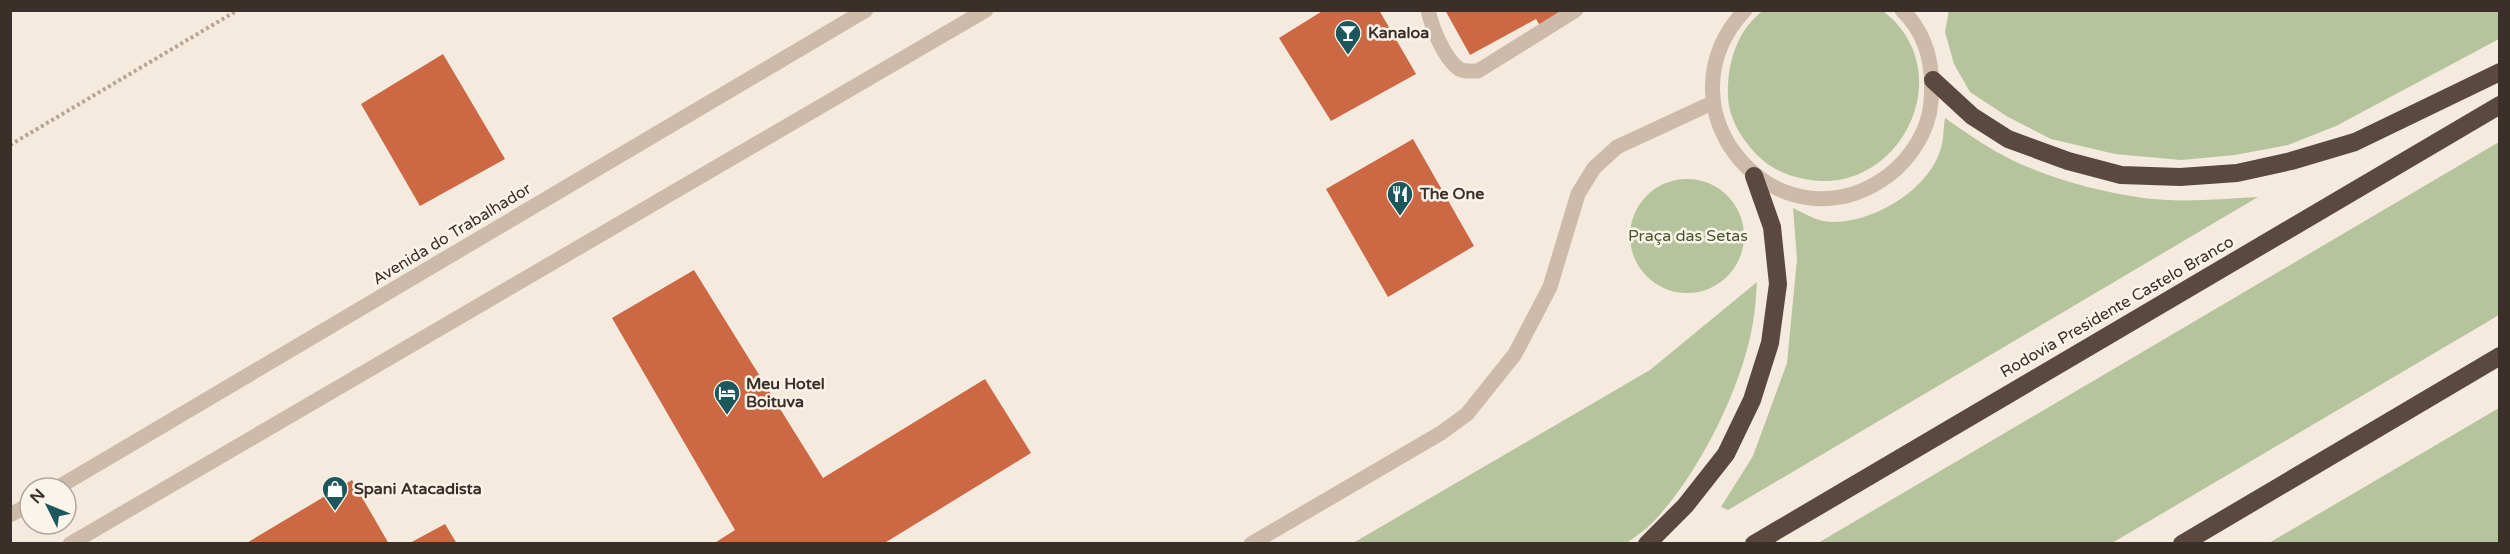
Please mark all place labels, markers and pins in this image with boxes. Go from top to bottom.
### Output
bar icon: Kanaloa [1333,18,1363,56]
place label: Kanaloa [1368,23,1429,43]
restaurant icon: The One [1385,179,1415,217]
place label: The One [1419,184,1484,204]
place label: Meu Hotel Boituva [746,374,825,412]
hotel icon: Meu Hotel Boituva [712,378,742,416]
shop icon: Spani Atacadista [320,474,350,512]
place label: Spani Atacadista [354,479,482,499]

